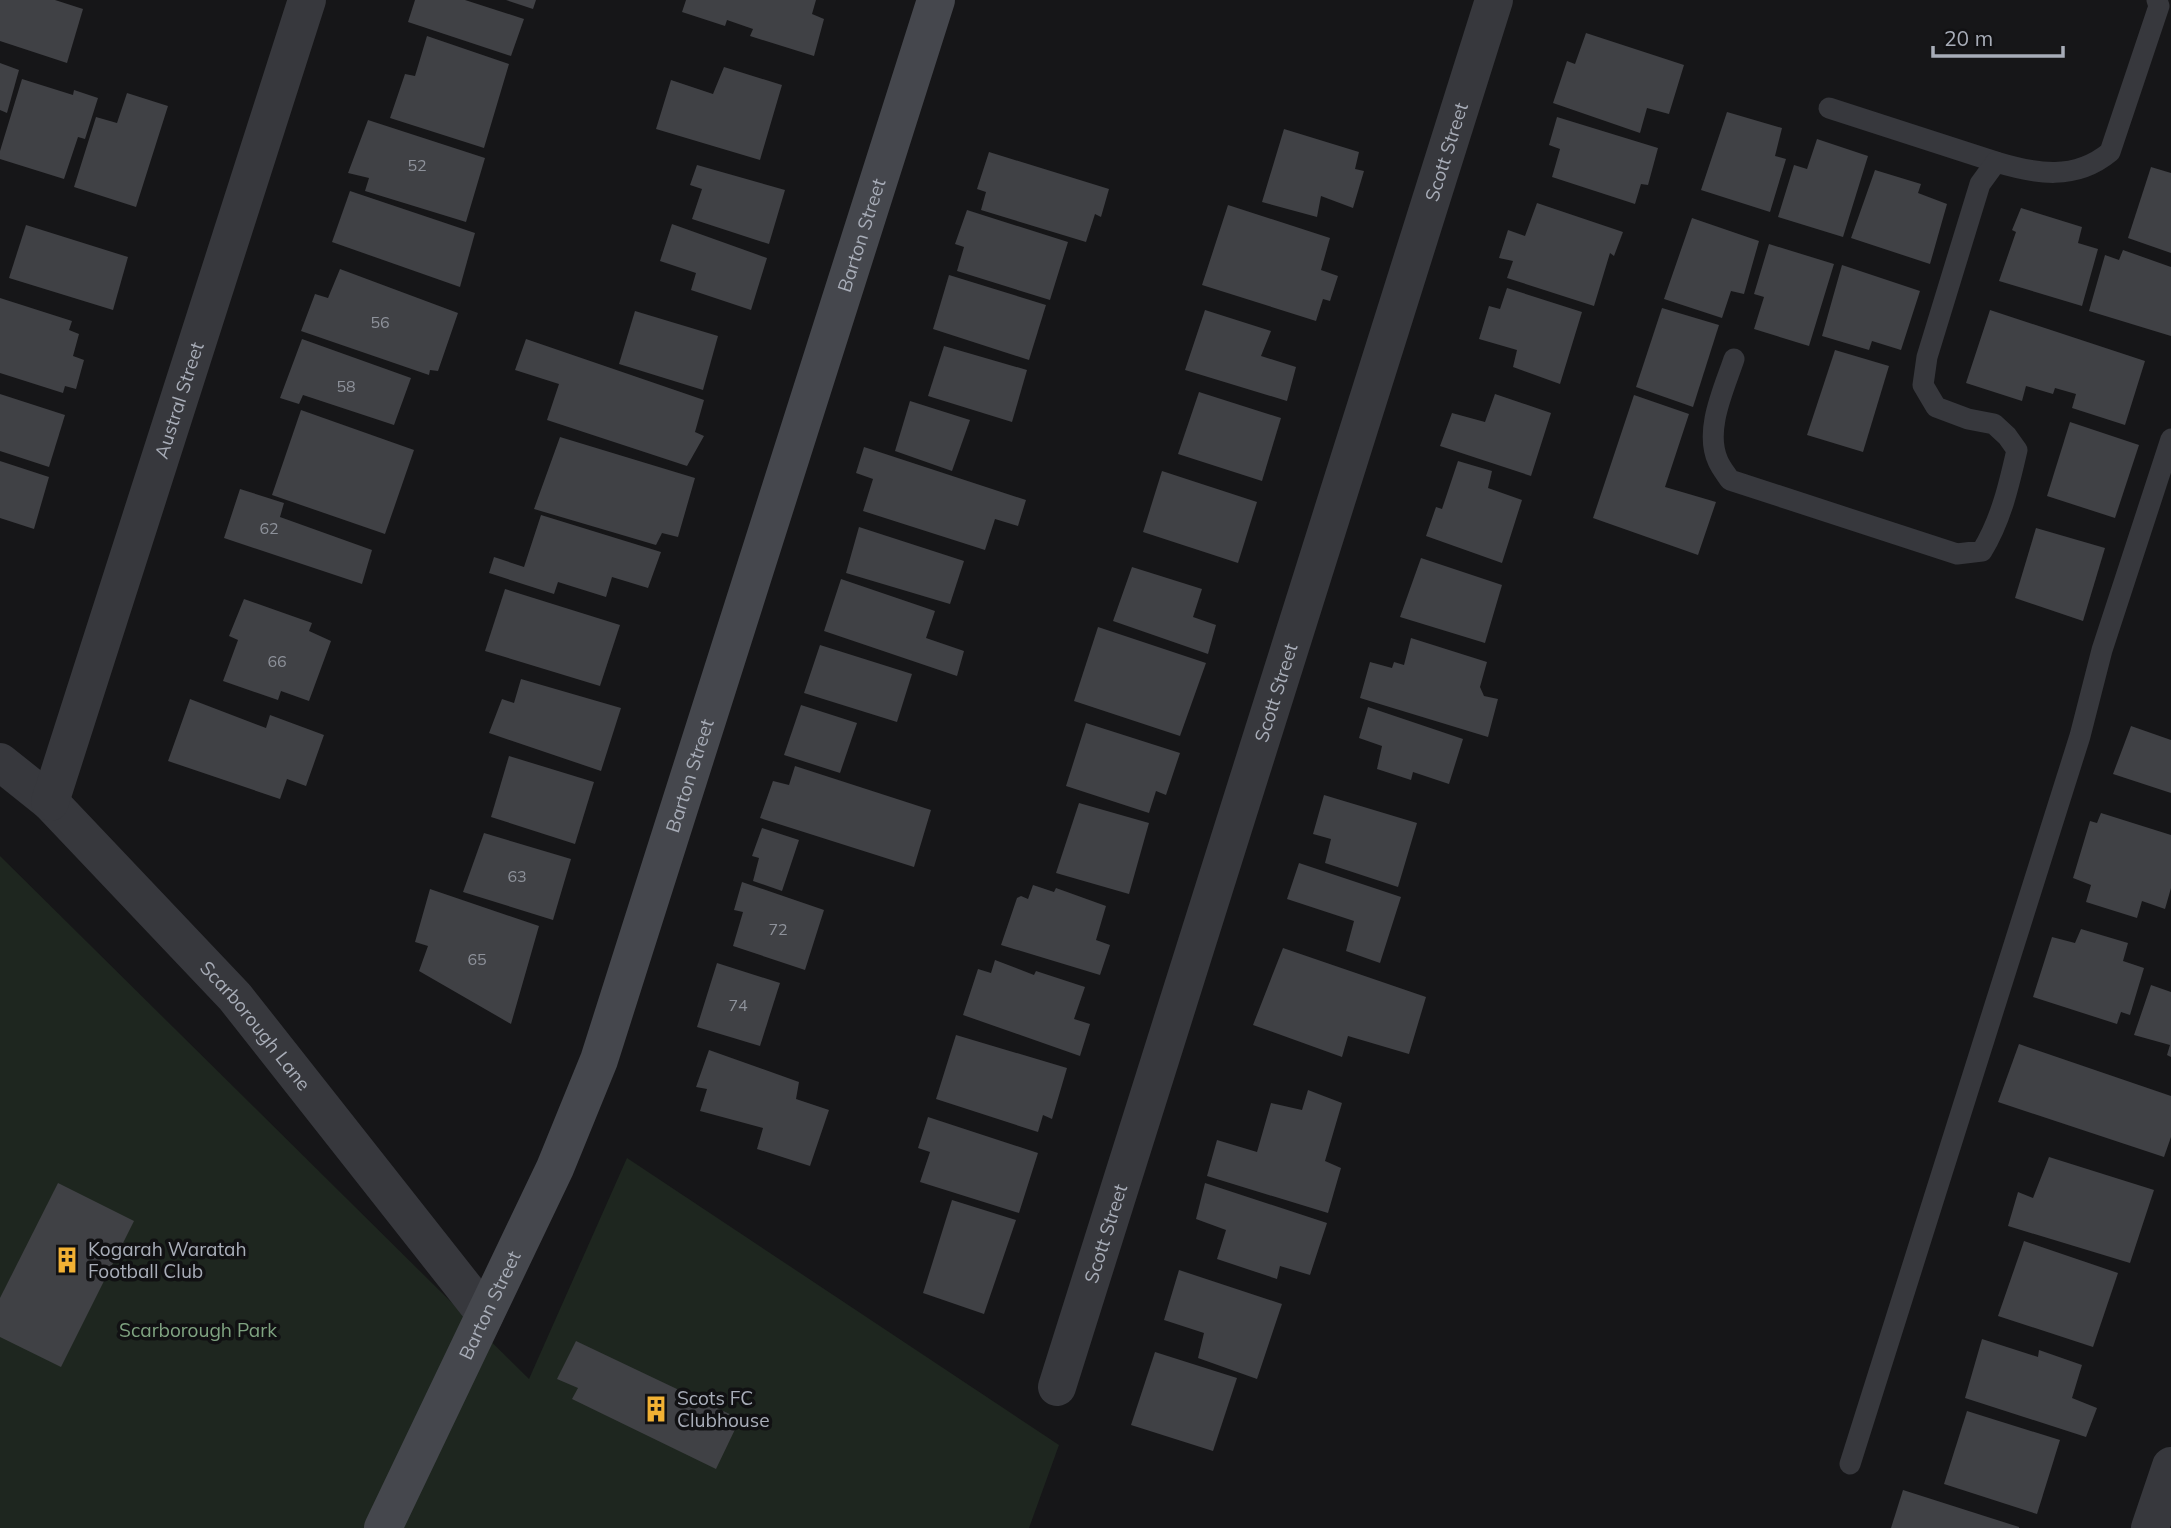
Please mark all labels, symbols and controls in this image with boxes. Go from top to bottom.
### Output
scale bar [1933,14,2062,58]
text: 20 m [1944,25,1993,51]
street label: Scott Street [1419,99,1473,204]
house number: 52 [407,155,427,175]
street label: Barton Street [832,175,891,295]
house number: 56 [370,312,390,332]
street label: Austral Street [149,338,209,462]
house number: 58 [336,376,356,396]
house number: 62 [259,518,279,538]
street label: Scott Street [1249,640,1303,745]
house number: 66 [267,651,287,671]
street label: Barton Street [660,716,719,835]
house number: 63 [507,866,527,886]
house number: 72 [768,919,788,939]
house number: 65 [467,949,487,969]
street label: Scarborough Lane [195,956,316,1095]
house number: 74 [728,995,748,1015]
street label: Scott Street [1079,1181,1132,1286]
place label: Kogarah Waratah Football Club [88,1237,247,1283]
building icon: Kogarah Waratah Football Club [52,1245,82,1275]
street label: Barton Street [453,1246,526,1363]
park label: Scarborough Park [119,1318,277,1342]
place label: Scots FC Clubhouse [677,1386,770,1432]
building icon: Scots FC Clubhouse [641,1394,671,1424]

